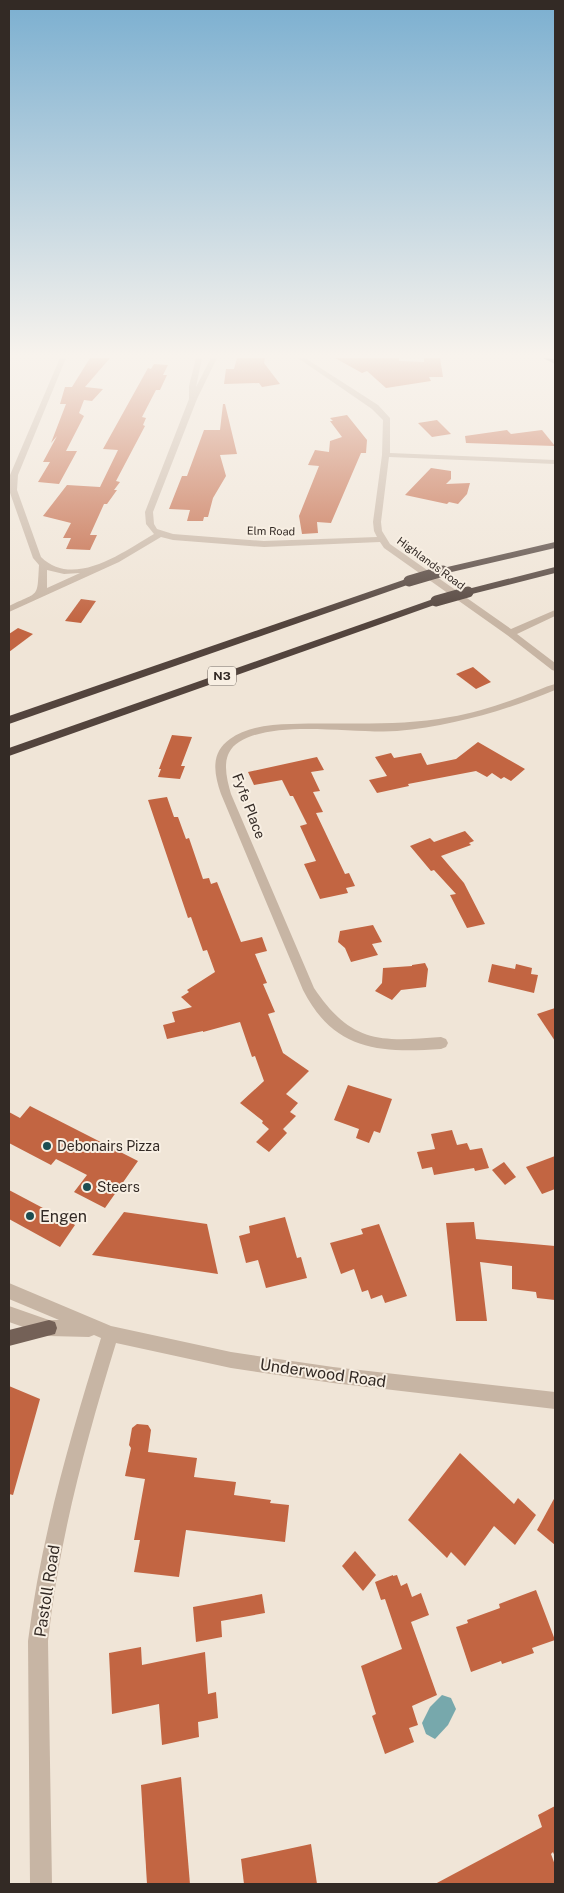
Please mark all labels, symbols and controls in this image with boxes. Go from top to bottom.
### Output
street label: Elm Road [247,525,295,537]
street label: Highlands Road [395,534,467,592]
road number: N3 [208,666,236,686]
street label: Fyfe Place [229,771,269,841]
place label: Debonairs Pizza [57,1138,160,1154]
marker: Debonairs Pizza [41,1140,53,1152]
place label: Steers [97,1179,140,1195]
marker: Steers [81,1181,93,1193]
place label: Engen [40,1207,87,1226]
marker: Engen [24,1210,36,1222]
street label: Underwood Road [259,1355,387,1391]
street label: Pastoll Road [30,1544,64,1638]

